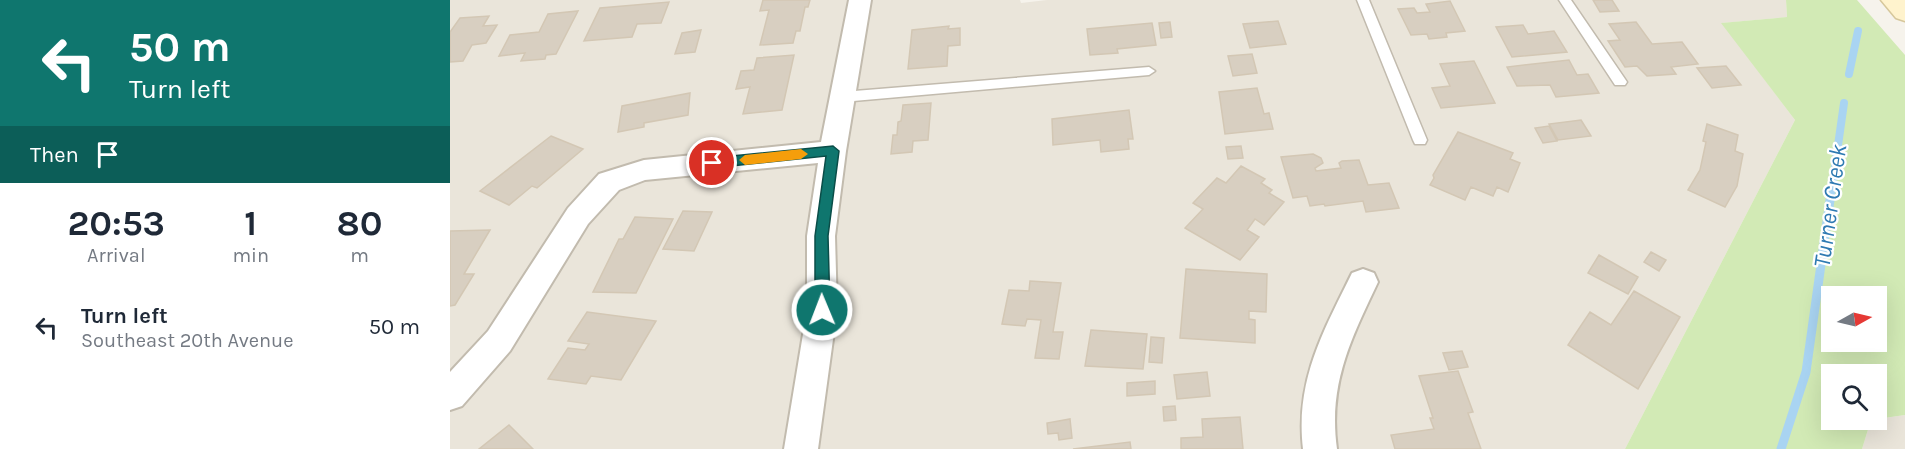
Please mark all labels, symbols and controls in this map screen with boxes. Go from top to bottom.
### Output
text: 50 m [129,22,231,72]
icon: left [30,24,108,102]
text: Turn left [129,73,230,105]
pin [686,137,737,188]
icon: arrive [91,138,124,171]
text: Then [30,142,79,168]
water label: Turner Creek [1808,142,1853,269]
icon: arrive [695,146,728,179]
text: 20:53 [67,202,165,244]
text: 1 [244,202,257,244]
text: 80 [337,202,383,244]
text: Arrival [87,244,145,267]
text: min [232,244,269,267]
text: m [350,244,369,267]
position arrow [790,278,854,342]
north arrow [1821,286,1887,352]
map controls [1821,286,1887,430]
text: Turn left [81,303,168,329]
icon: left [30,311,63,344]
text: 50 m [369,314,420,340]
text: Southeast 20th Avenue [81,329,293,352]
button: search [1821,364,1887,430]

